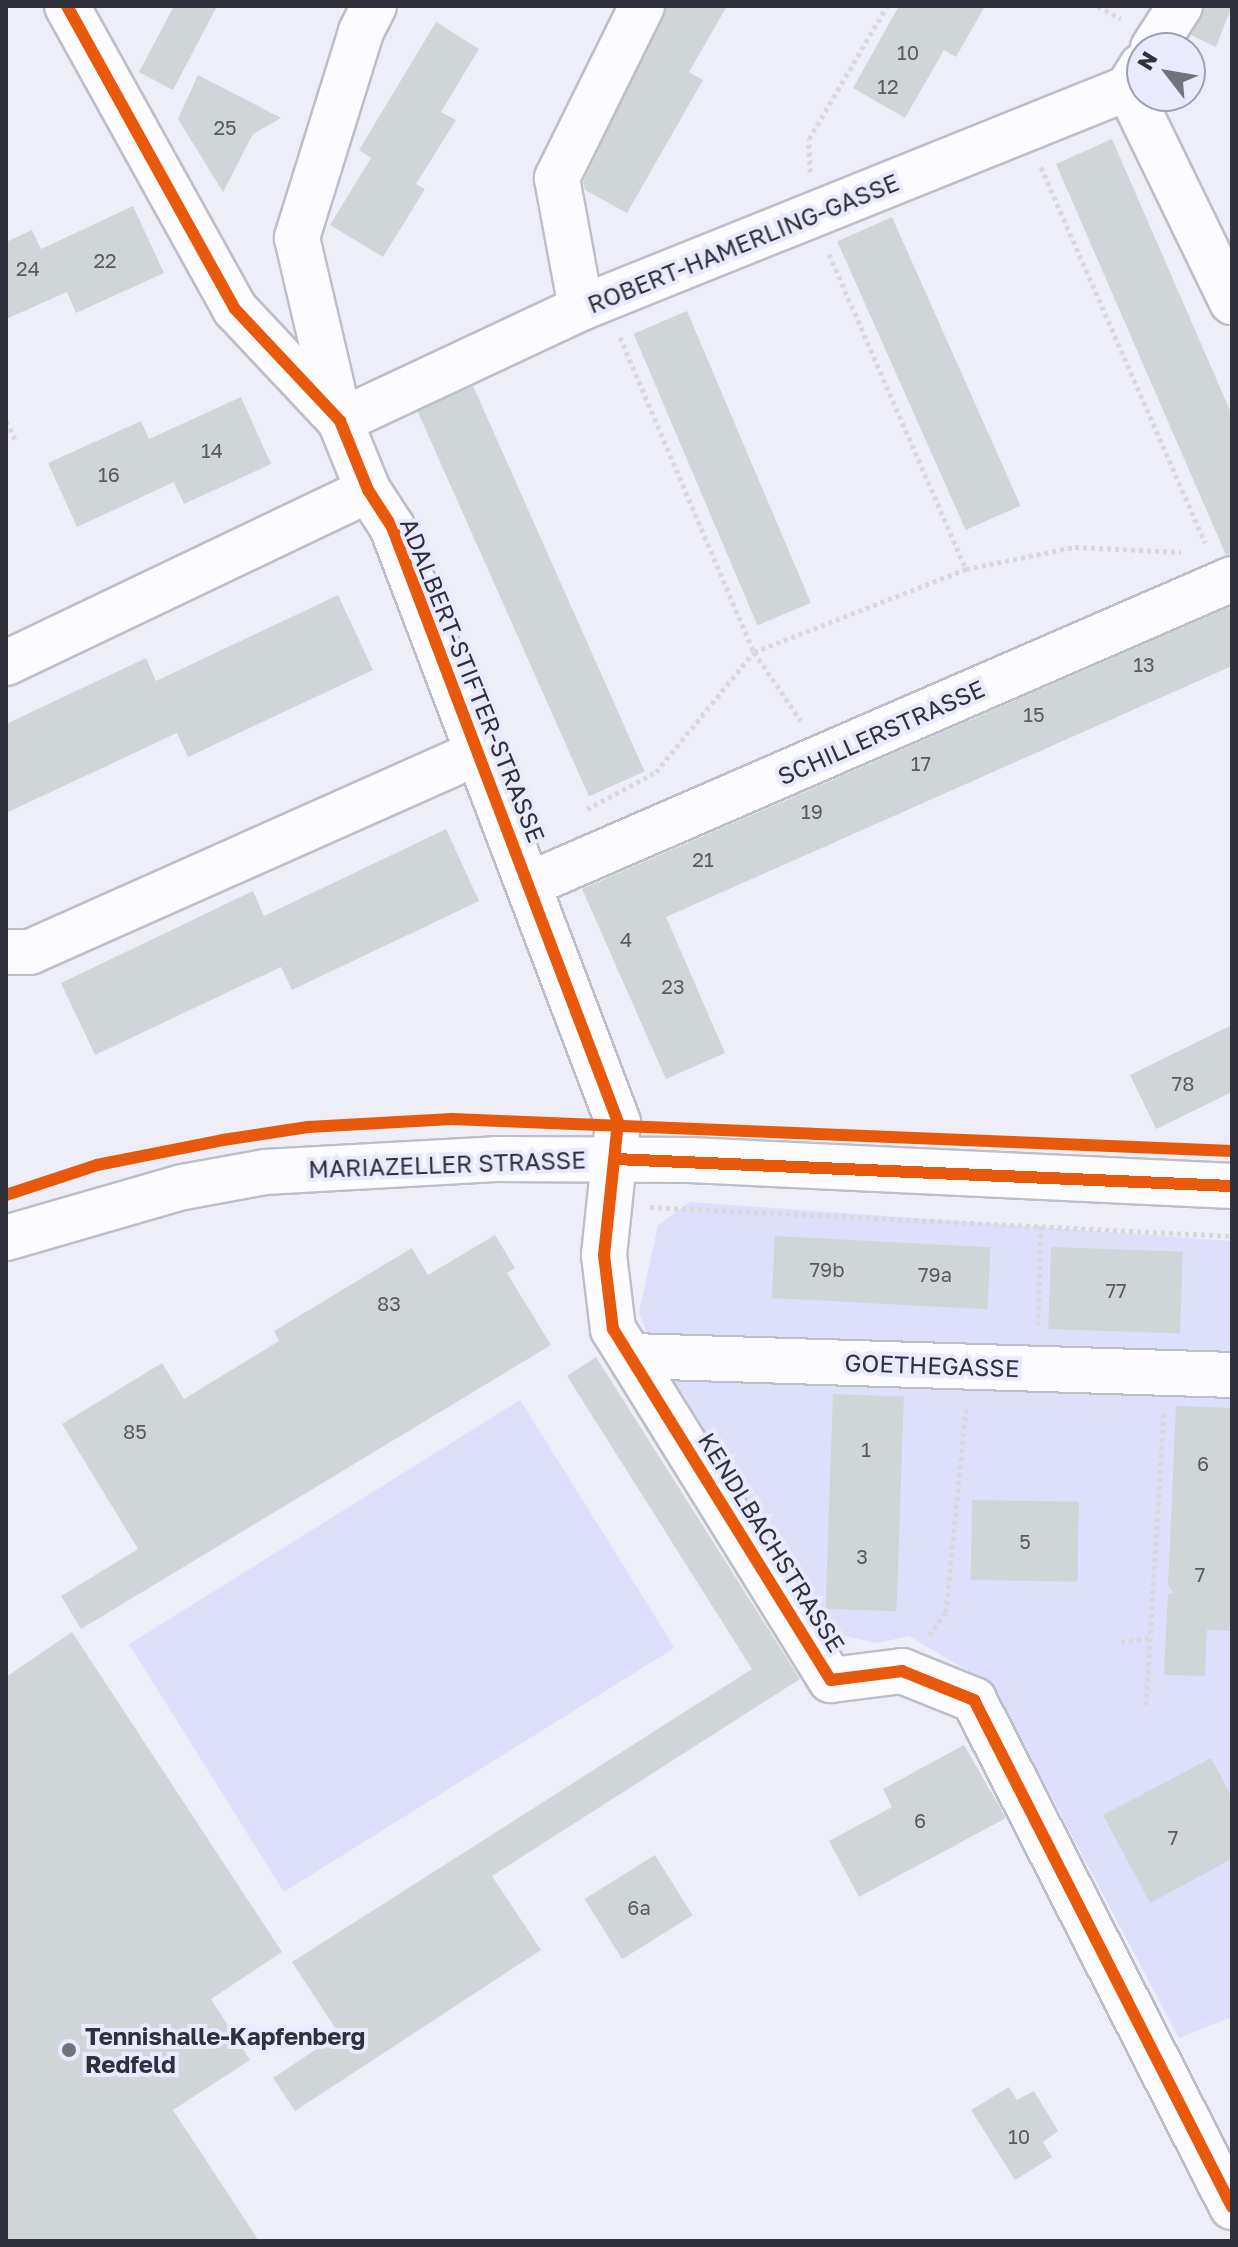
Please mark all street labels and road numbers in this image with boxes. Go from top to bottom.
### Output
street label: ROBERT-HAMERLING-GASSE [583,167,903,319]
street label: ADALBERT-STIFTER-STRASSE [395,514,551,846]
street label: SCHILLERSTRASSE [773,673,989,791]
street label: MARIAZELLER STRASSE [308,1145,586,1183]
street label: GOETHEGASSE [844,1348,1020,1382]
street label: KENDLBACHSTRASSE [693,1427,851,1657]

